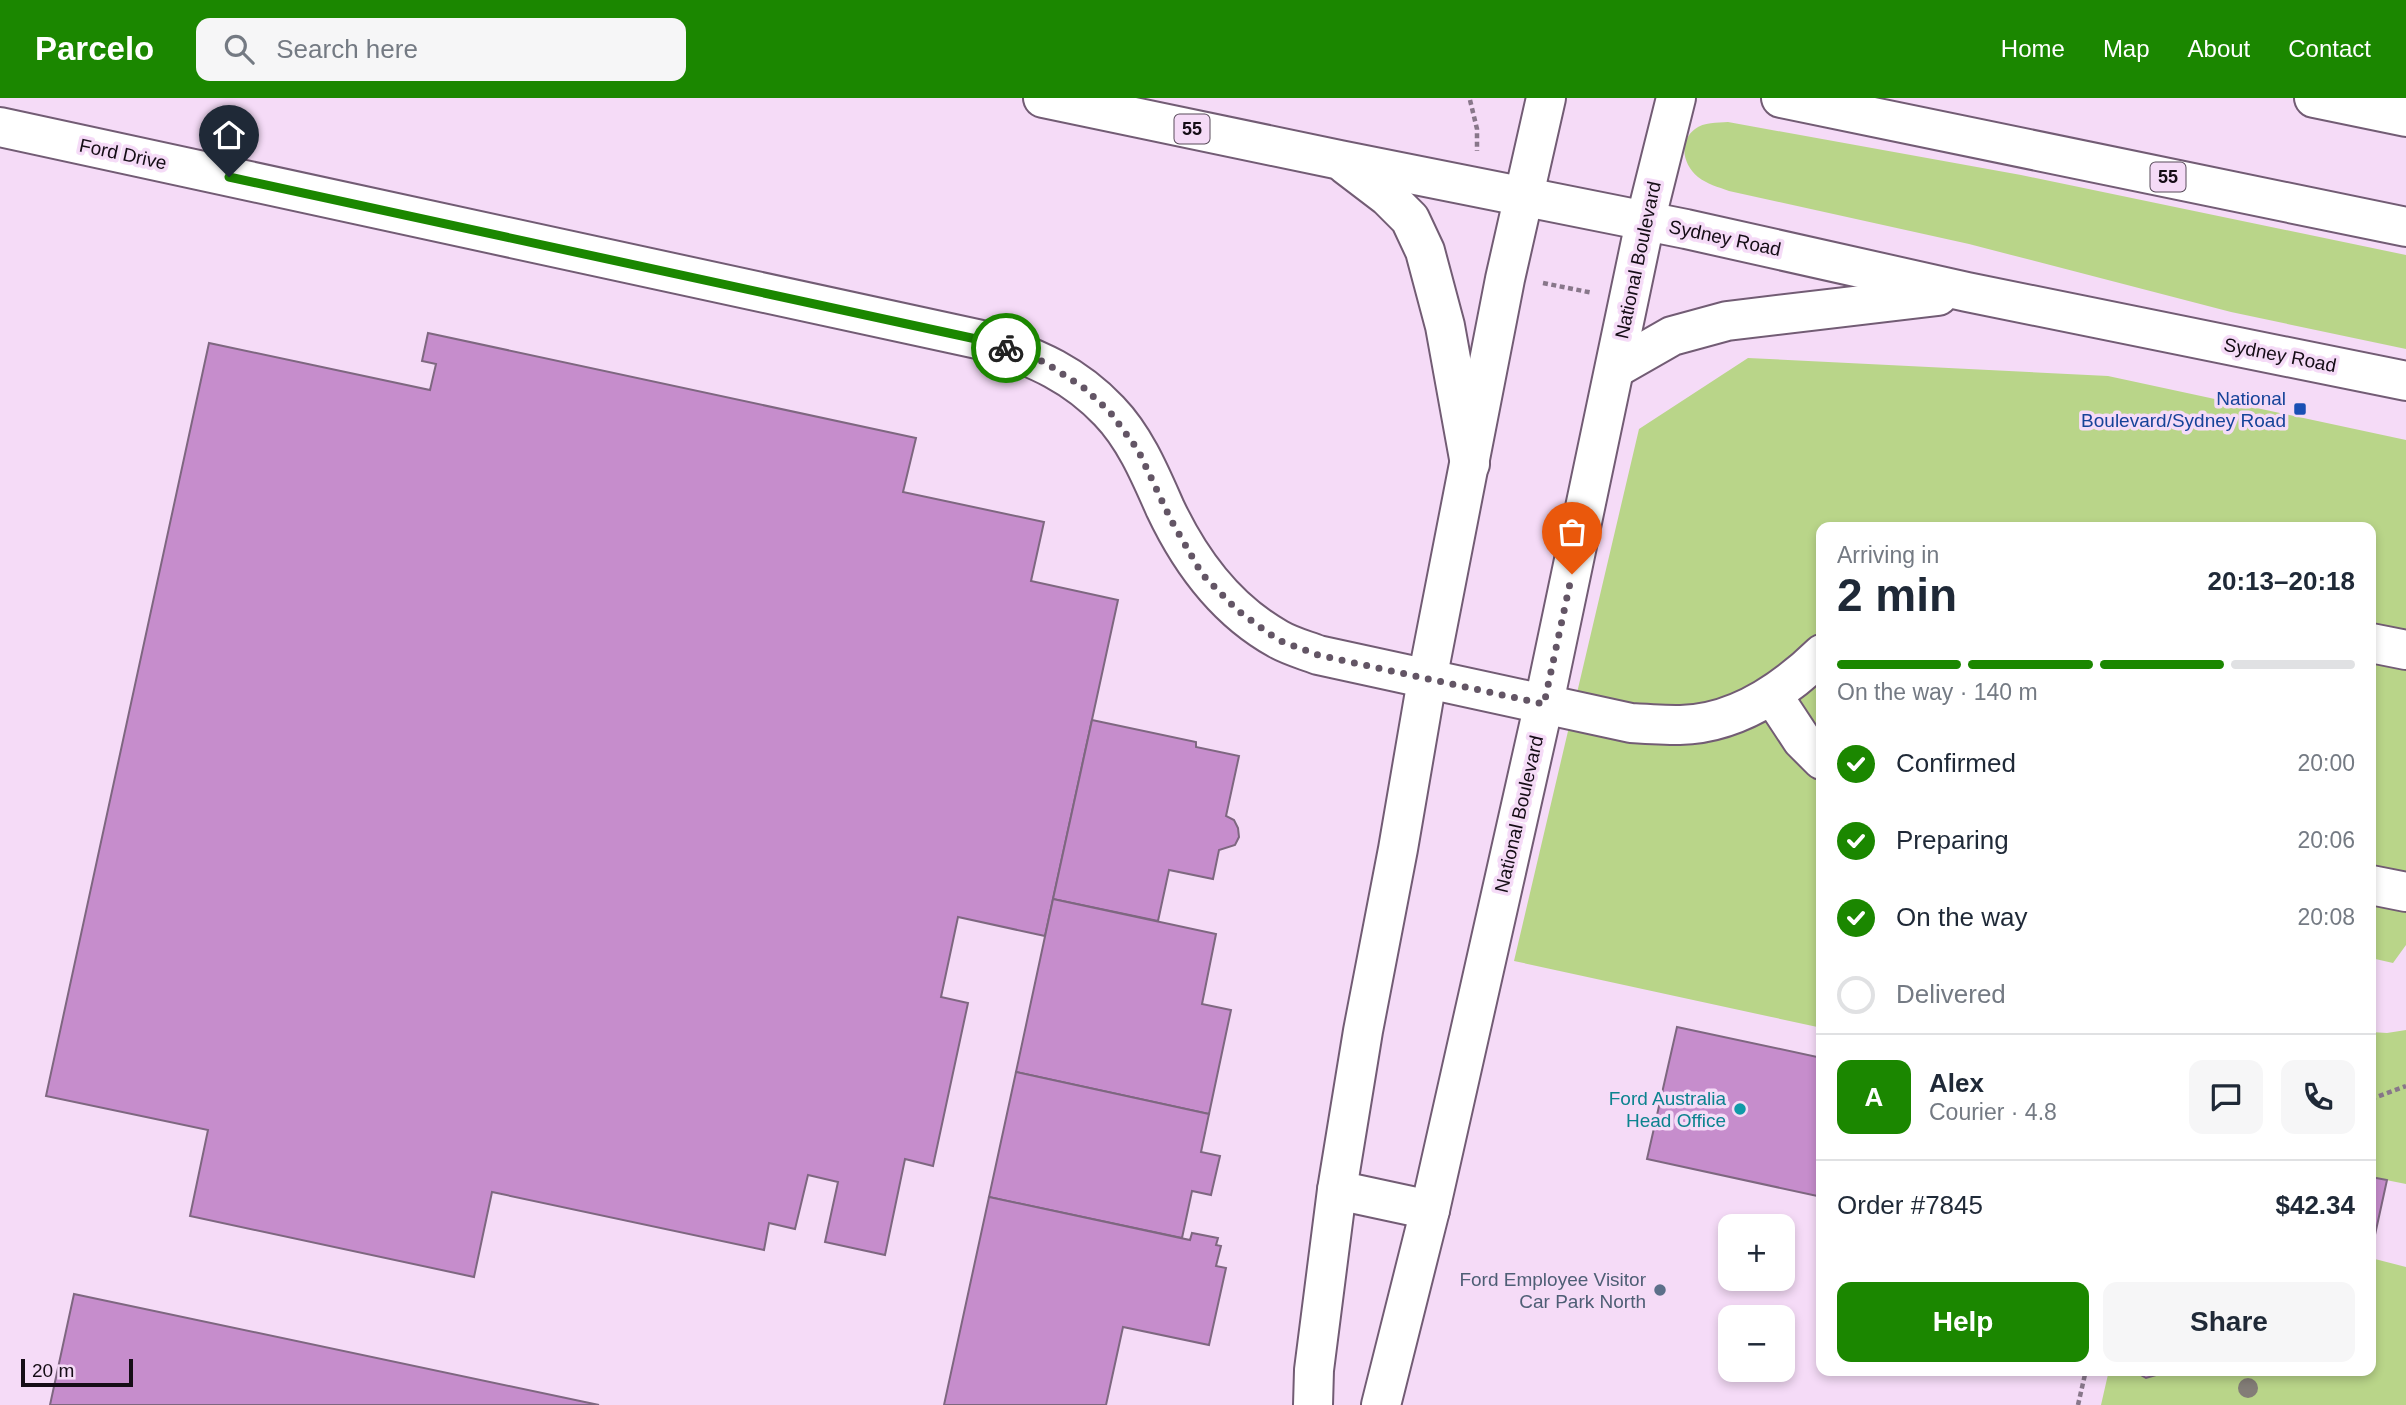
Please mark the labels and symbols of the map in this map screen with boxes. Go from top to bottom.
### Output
pin [199,105,259,177]
road number: 55 [1174,114,1210,144]
street label: Ford Drive [77,135,169,173]
road number: 55 [2150,162,2186,192]
street label: National Boulevard [1611,179,1665,341]
street label: Sydney Road [1667,216,1783,260]
courier [971,313,1041,383]
street label: Sydney Road [2222,334,2338,376]
place label: National Boulevard/Sydney Road [2081,388,2286,431]
marker: National Boulevard/Sydney Road [2292,401,2308,417]
pin [1542,502,1602,574]
street label: National Boulevard [1491,733,1547,895]
place label: Ford Australia Head Office [1609,1088,1726,1131]
marker: Ford Australia Head Office [1732,1101,1748,1117]
place label: Ford Employee Visitor Car Park North [1459,1269,1647,1312]
marker: Ford Employee Visitor Car Park North [1652,1282,1668,1298]
scale bar [21,1356,133,1388]

